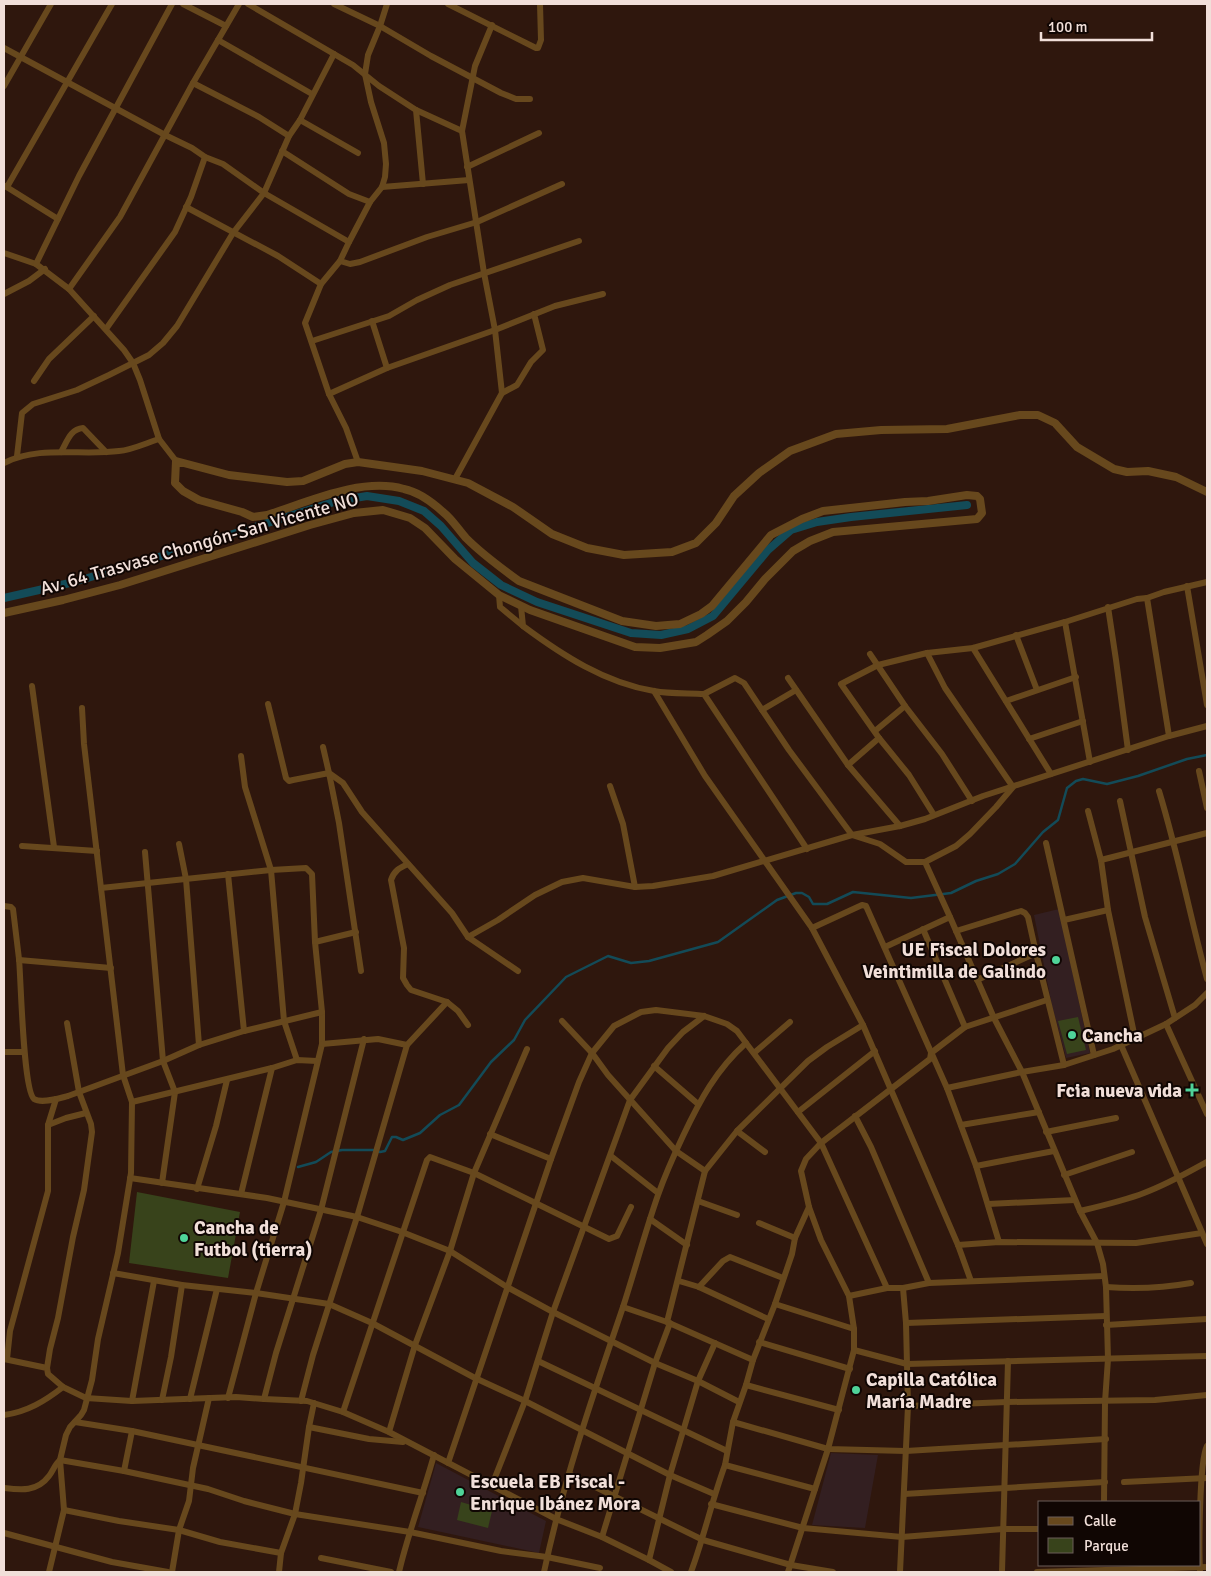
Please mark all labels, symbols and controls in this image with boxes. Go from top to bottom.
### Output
scale bar [1041,10,1152,42]
text: 100 m [1048,18,1088,36]
street label: Av. 64 Trasvase Chongón-San Vicente NO [37,487,361,601]
place label: UE Fiscal Dolores Veintimilla de Galindo [862,938,1046,984]
marker: UE Fiscal Dolores Veintimilla de Galindo [1050,954,1062,966]
place label: Cancha [1082,1024,1143,1048]
marker: Cancha [1066,1029,1078,1041]
place label: Fcia nueva vida [1056,1079,1182,1103]
marker: Fcia nueva vida [1186,1084,1198,1096]
place label: Cancha de Futbol (tierra) [194,1216,312,1262]
marker: Cancha de Futbol (tierra) [178,1232,190,1244]
place label: Capilla Católica María Madre [866,1368,997,1414]
marker: Capilla Católica María Madre [850,1384,862,1396]
place label: Escuela EB Fiscal - Enrique Ibánez Mora [470,1470,641,1516]
marker: Escuela EB Fiscal - Enrique Ibánez Mora [454,1486,466,1498]
legend [1038,1501,1201,1566]
text: Calle [1084,1512,1117,1530]
text: Parque [1084,1537,1129,1555]

